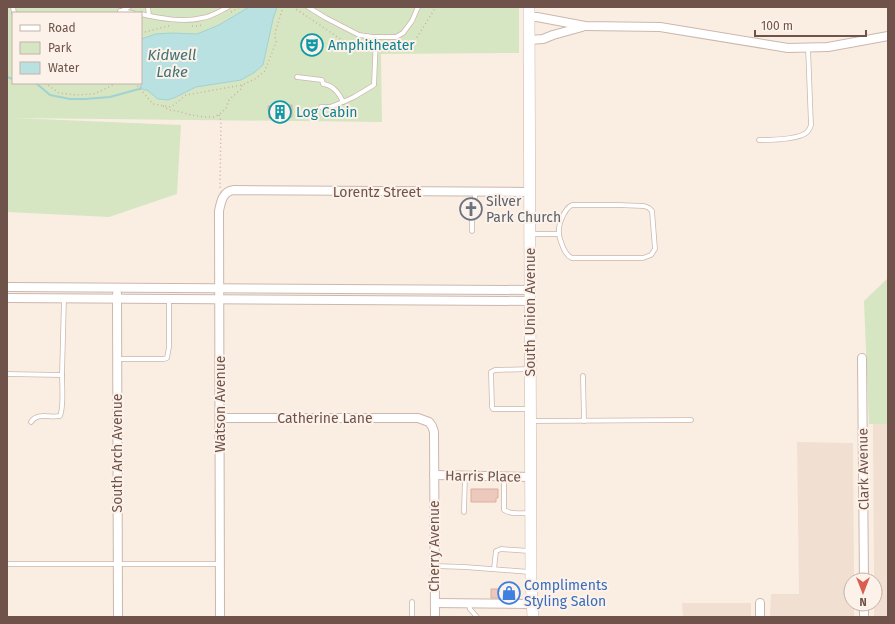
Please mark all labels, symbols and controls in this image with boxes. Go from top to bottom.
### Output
legend [12,12,142,84]
scale bar [755,12,866,38]
text: 100 m [761,19,793,33]
text: Road [48,21,76,35]
theatre icon: Amphitheater [299,32,325,58]
place label: Amphitheater [328,37,415,54]
text: Park [48,41,72,55]
water label: Kidwell Lake [148,46,196,81]
text: Water [48,61,80,75]
building icon: Log Cabin [267,99,293,125]
place label: Log Cabin [296,104,358,121]
street label: Lorentz Street [333,184,422,201]
place label: Silver Park Church [486,193,561,226]
church icon: Silver Park Church [458,196,484,222]
street label: South Union Avenue [522,248,539,376]
street label: Watson Avenue [212,356,229,452]
street label: South Arch Avenue [109,394,126,513]
street label: Catherine Lane [277,410,373,427]
street label: Clark Avenue [854,428,873,510]
street label: Harris Place [445,467,521,486]
street label: Cherry Avenue [426,500,443,592]
north arrow [843,572,883,612]
place label: Compliments Styling Salon [524,577,608,610]
shop icon: Compliments Styling Salon [496,580,522,606]
text: N [859,595,867,608]

